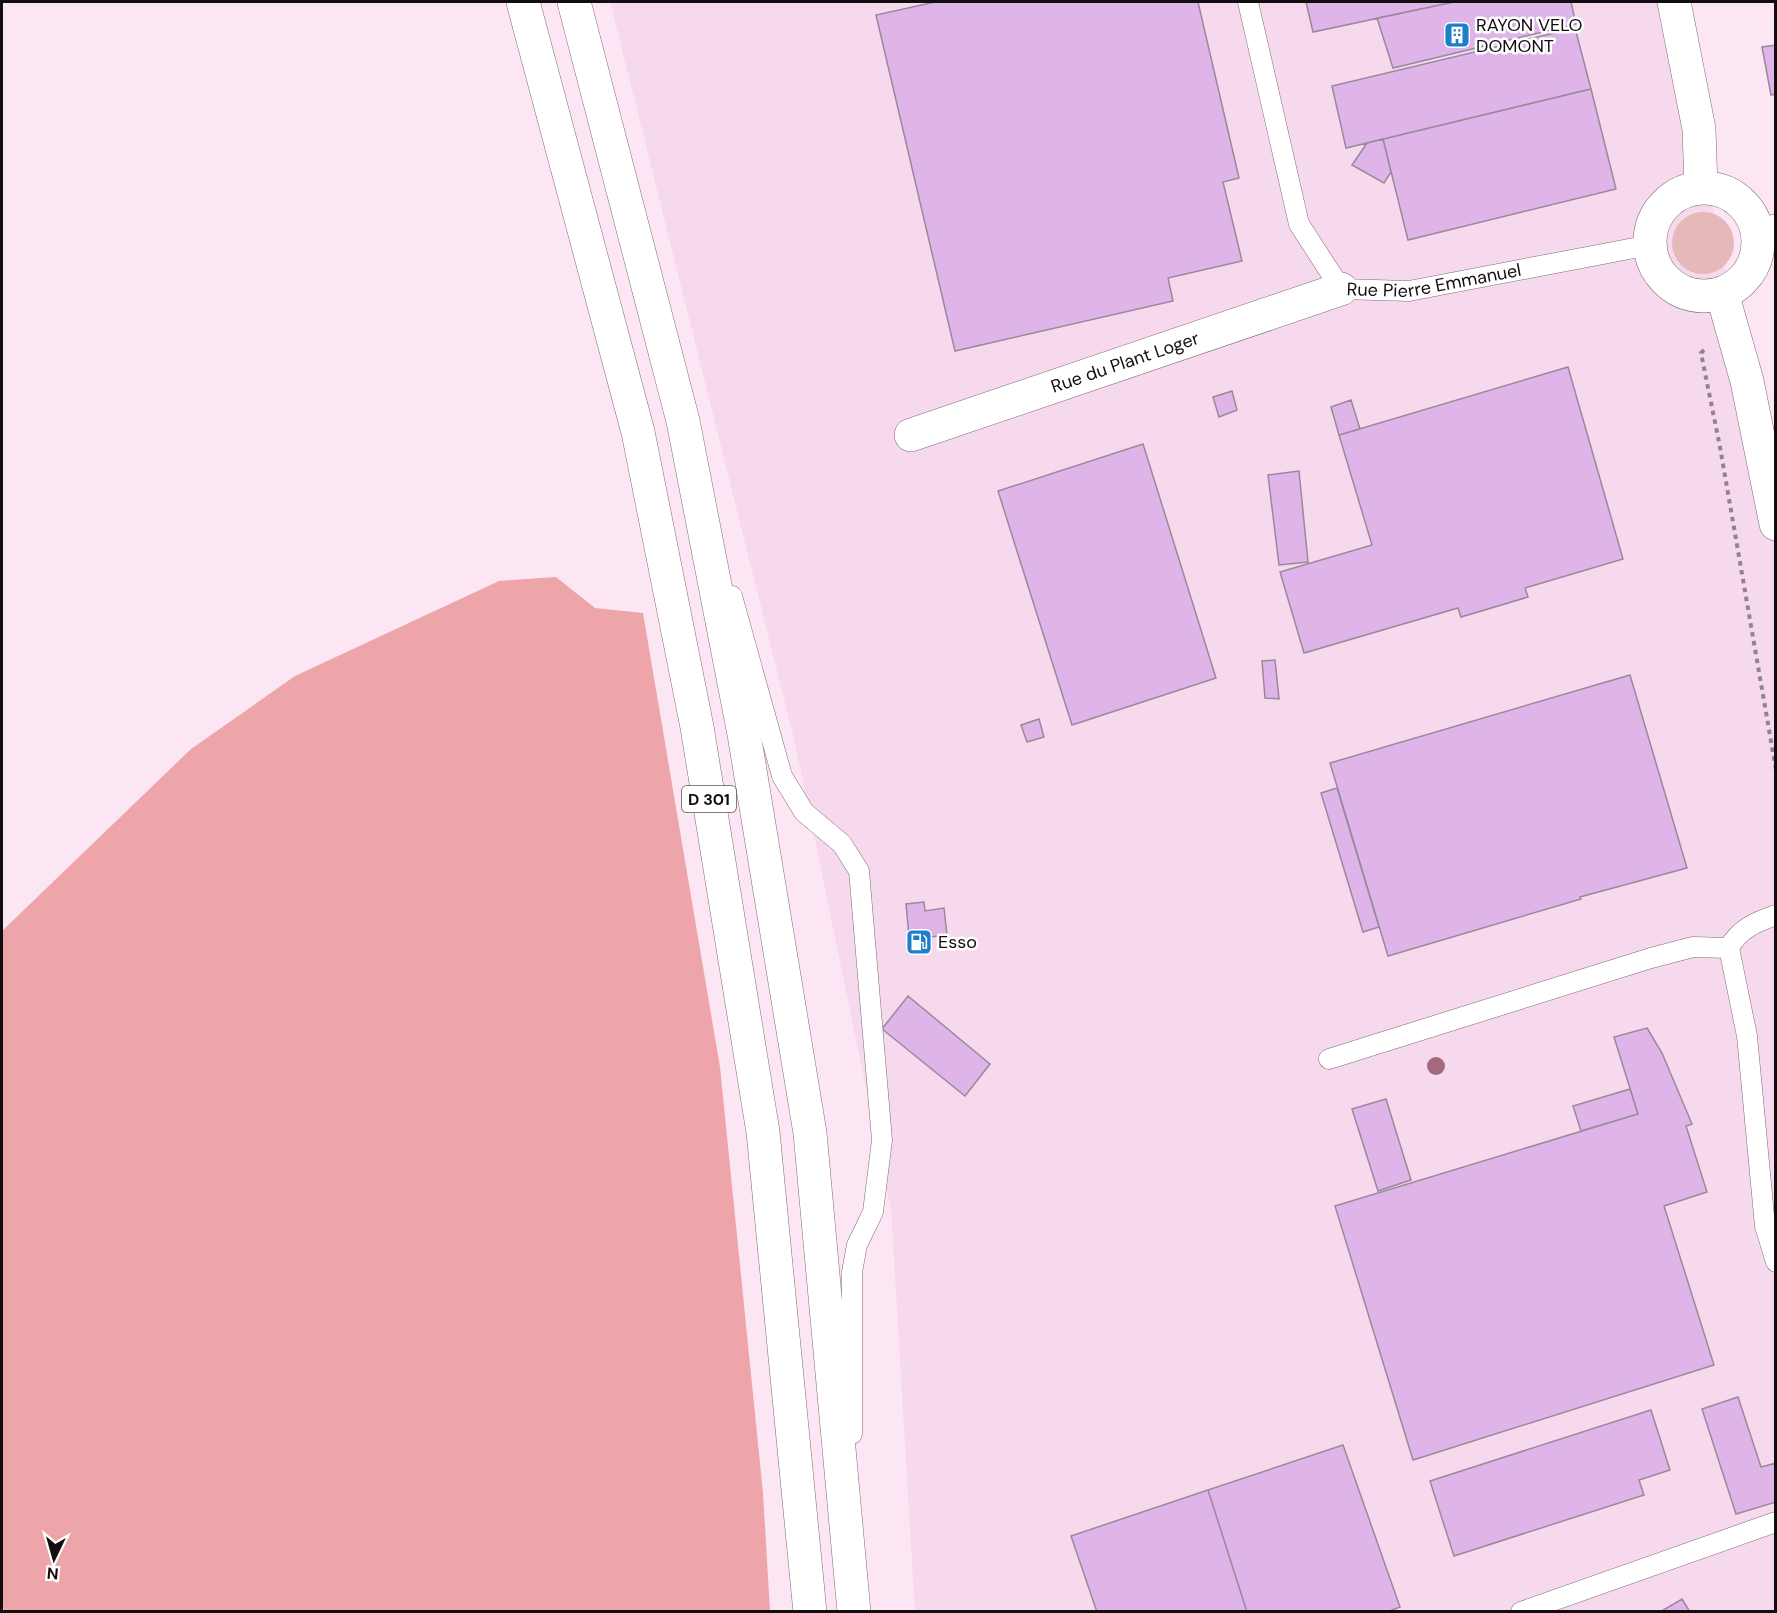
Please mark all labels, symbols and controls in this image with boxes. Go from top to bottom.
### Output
place label: RAYON VELO DOMONT [1476,13,1583,58]
building icon: RAYON VELO DOMONT [1442,20,1472,50]
street label: Rue Pierre Emmanuel [1346,258,1523,303]
street label: Rue du Plant Loger [1048,326,1203,399]
road number: D 301 [682,786,736,812]
fuel station icon: Esso [904,927,934,957]
place label: Esso [938,930,977,954]
north arrow [24,1529,84,1589]
text: N [46,1562,59,1584]

